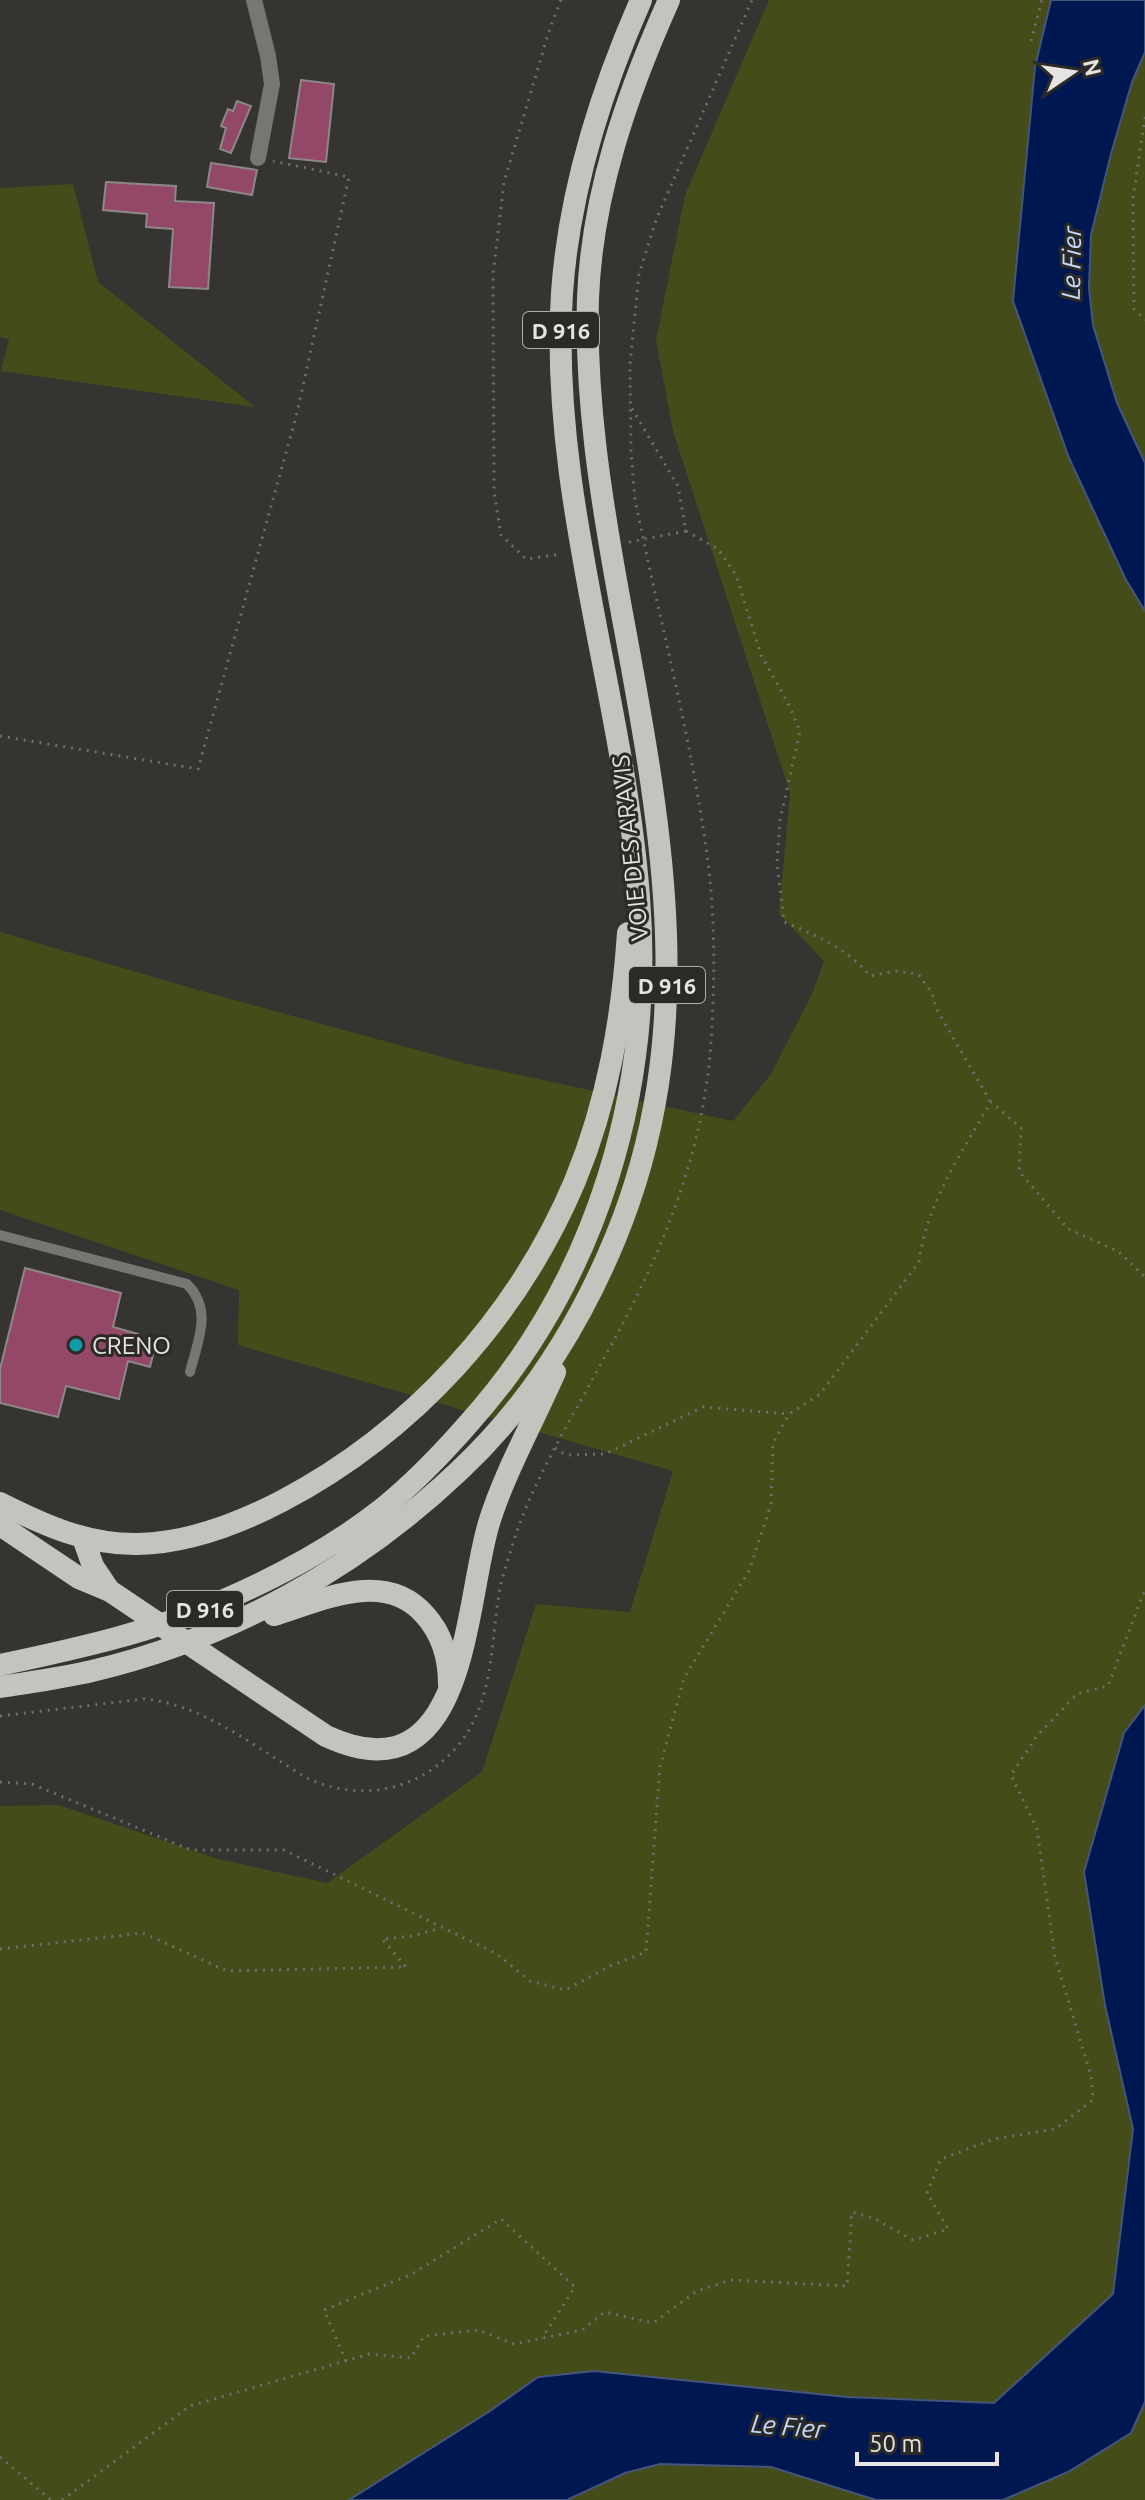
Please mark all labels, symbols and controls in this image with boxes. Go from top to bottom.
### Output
north arrow [1033,32,1113,112]
text: N [1079,57,1107,78]
water label: Le Fier [1056,225,1086,300]
road number: D 916 [523,312,599,348]
street label: VOIE DES ARAVIS [607,754,653,942]
road number: D 916 [629,967,705,1003]
place label: CRENO [92,1332,171,1359]
marker: CRENO [67,1336,85,1354]
road number: D 916 [167,1591,243,1627]
water label: Le Fier [750,2408,827,2444]
scale bar [857,2416,997,2466]
text: 50 m [869,2430,922,2457]

